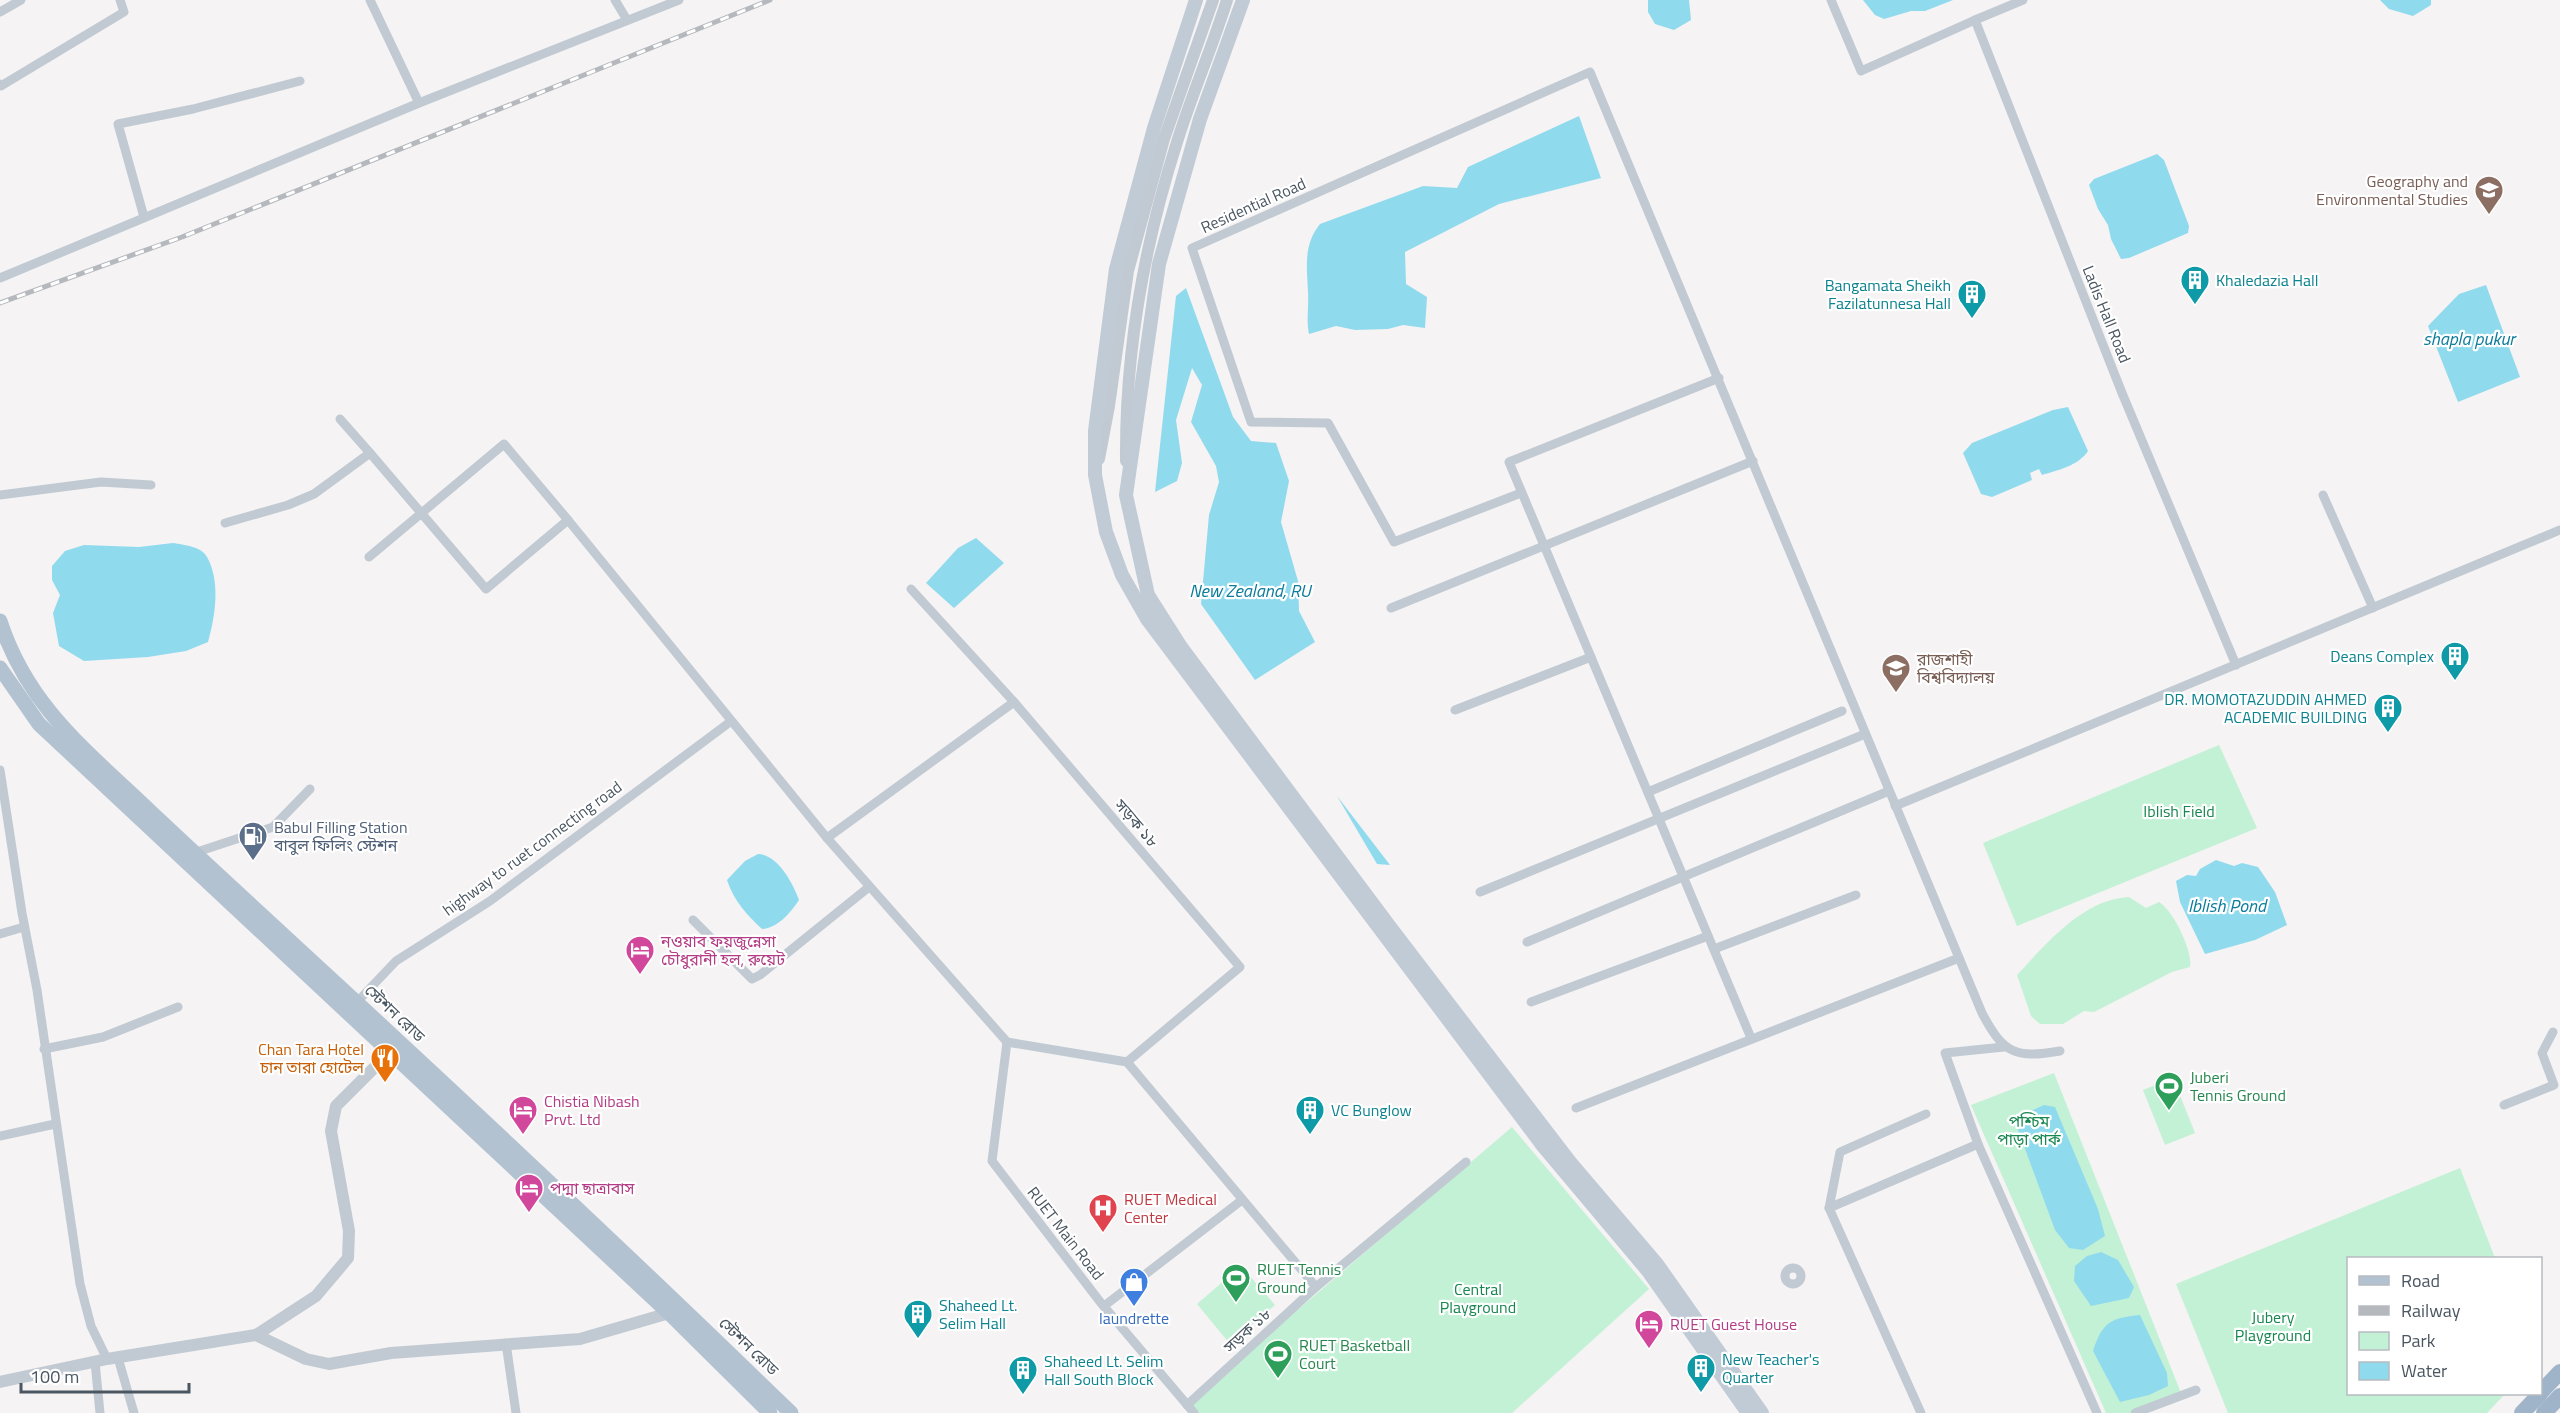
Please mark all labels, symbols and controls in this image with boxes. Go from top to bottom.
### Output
place label: Geography and Environmental Studies [2316,169,2468,211]
street label: Residential Road [1197,171,1309,239]
school or university icon: Geography and Environmental Studies [2473,174,2505,216]
street label: Ladis Hall Road [2077,262,2137,366]
building icon: Khaledazia Hall [2179,264,2211,306]
place label: Khaledazia Hall [2216,268,2319,292]
place label: Bangamata Sheikh Fazilatunnesa Hall [1825,273,1951,315]
building icon: Bangamata Sheikh Fazilatunnesa Hall [1956,278,1988,320]
water label: shapla pukur [2423,325,2517,352]
water label: New Zealand, RU [1189,577,1313,604]
building icon: Deans Complex [2439,640,2471,682]
place label: Deans Complex [2330,644,2434,668]
place label: রাজশাহী বিশ্ববিদ্যালয় [1916,647,1996,689]
school or university icon: রাজশাহী বিশ্ববিদ্যালয় [1880,652,1912,694]
place label: DR. MOMOTAZUDDIN AHMED ACADEMIC BUILDING [2164,687,2367,729]
building icon: DR. MOMOTAZUDDIN AHMED ACADEMIC BUILDING [2372,692,2404,734]
street label: highway to ruet connecting road [437,775,627,921]
street label: সড়ক ১৮ [1109,793,1165,852]
park label: Iblish Field [2143,799,2215,823]
place label: Babul Filling Station বাবুল ফিলিং স্টেশন [273,815,407,857]
fuel station icon: Babul Filling Station বাবুল ফিলিং স্টেশন [237,820,269,862]
water label: Iblish Pond [2188,892,2268,919]
place label: নওয়াব ফয়জুন্নেসা চৌধুরানী হল, রুয়েট [660,929,785,971]
hotel icon: নওয়াব ফয়জুন্নেসা চৌধুরানী হল, রুয়েট [624,934,656,976]
street label: স্টেশন রোড [359,979,431,1048]
place label: Chan Tara Hotel চান তারা হোটেল [258,1037,364,1079]
restaurant icon: Chan Tara Hotel চান তারা হোটেল [369,1042,401,1084]
place label: Juberi Tennis Ground [2190,1065,2286,1107]
sports icon: Juberi Tennis Ground [2153,1070,2185,1112]
place label: Chistia Nibash Prvt. Ltd [544,1089,640,1131]
hotel icon: Chistia Nibash Prvt. Ltd [507,1094,539,1136]
building icon: VC Bunglow [1294,1094,1326,1136]
place label: VC Bunglow [1331,1098,1412,1122]
park label: পশ্চিম পাড়া পার্ক [1997,1109,2062,1151]
hotel icon: পদ্মা ছাত্রাবাস [513,1172,545,1214]
place label: পদ্মা ছাত্রাবাস [550,1176,636,1200]
street label: RUET Main Road [1022,1181,1110,1285]
place label: RUET Medical Center [1124,1187,1217,1229]
hospital icon: RUET Medical Center [1087,1192,1119,1234]
place label: RUET Tennis Ground [1257,1257,1341,1299]
legend [2347,1257,2542,1395]
sports icon: RUET Tennis Ground [1220,1262,1252,1304]
shop icon: laundrette [1118,1266,1150,1308]
text: Road [2401,1267,2440,1294]
park label: Central Playground [1440,1277,1516,1319]
place label: Shaheed Lt. Selim Hall [939,1293,1017,1335]
text: Railway [2401,1297,2461,1324]
building icon: Shaheed Lt. Selim Hall [902,1298,934,1340]
street label: সড়ক ১৮ [1217,1302,1276,1359]
park label: Jubery Playground [2235,1305,2311,1347]
place label: laundrette [1099,1306,1169,1330]
hotel icon: RUET Guest House [1633,1308,1665,1350]
street label: স্টেশন রোড [714,1311,785,1381]
place label: RUET Guest House [1670,1312,1797,1336]
text: Park [2401,1327,2436,1354]
place label: RUET Basketball Court [1299,1333,1410,1375]
sports icon: RUET Basketball Court [1262,1338,1294,1380]
place label: New Teacher's Quarter [1722,1347,1819,1389]
place label: Shaheed Lt. Selim Hall South Block [1044,1349,1163,1391]
building icon: New Teacher's Quarter [1685,1352,1717,1394]
building icon: Shaheed Lt. Selim Hall South Block [1007,1354,1039,1396]
scale bar [21,1356,189,1394]
text: Water [2401,1357,2447,1384]
text: 100 m [30,1363,79,1390]

